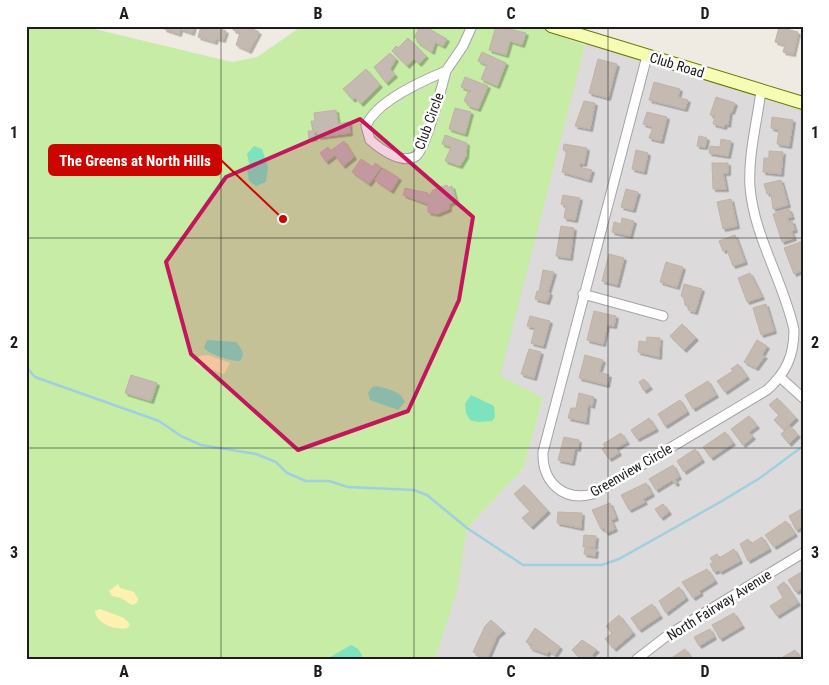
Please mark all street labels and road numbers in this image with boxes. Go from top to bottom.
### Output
street label: Club Road [648,49,706,81]
street label: Club Circle [411,90,447,152]
street label: Greenview Circle [587,440,675,500]
street label: North Fairway Avenue [664,566,775,644]

